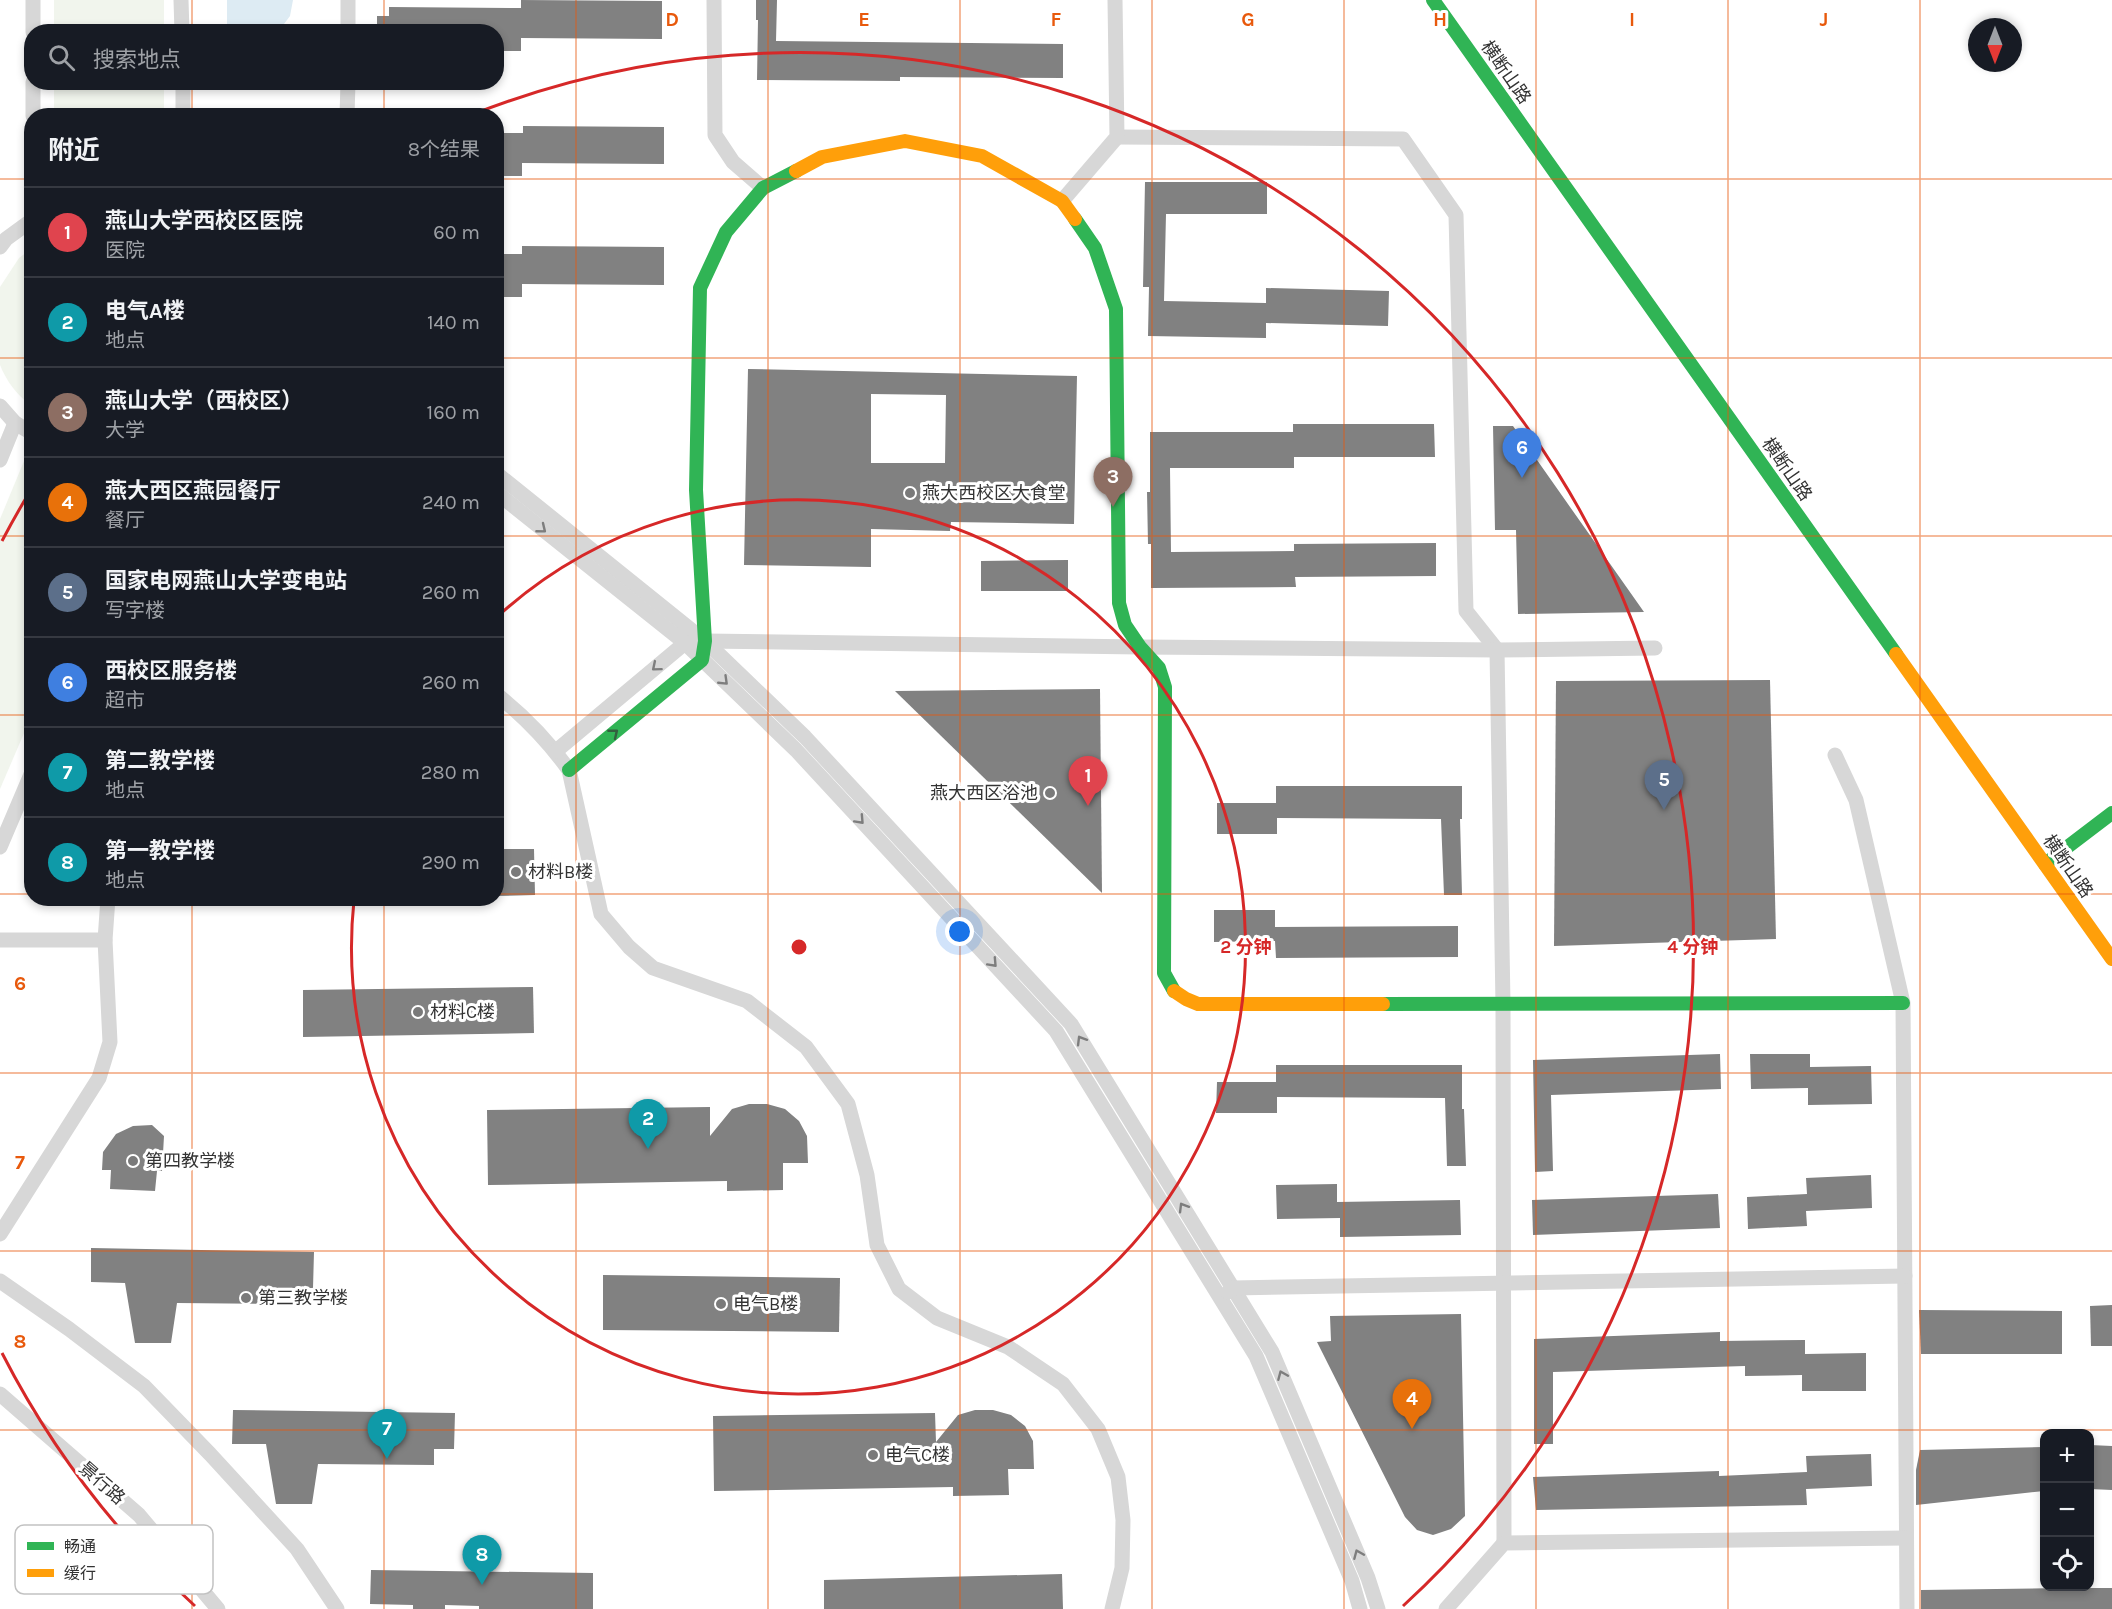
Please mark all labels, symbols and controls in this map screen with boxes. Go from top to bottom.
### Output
text: D [665,8,679,31]
text: E [858,8,870,31]
text: F [1051,8,1062,31]
text: G [1241,8,1255,31]
text: H [1433,8,1447,31]
text: I [1629,8,1635,31]
text: J [1820,8,1828,31]
north arrow [1968,18,2022,72]
search box [24,24,504,90]
street label: 横断山路 [1476,36,1536,108]
icon: search [45,41,78,74]
text: 搜索地点 [93,47,181,73]
text: 附近 [48,135,100,166]
text: 8个结果 [408,138,480,161]
text: 燕山大学西校区医院 [105,208,303,234]
text: 1 [64,221,71,244]
text: 60 m [433,221,480,244]
text: 医院 [105,239,145,262]
text: 电气A楼 [105,298,185,324]
text: 2 [61,311,74,334]
text: 140 m [427,311,480,334]
text: 地点 [105,329,145,352]
text: 燕山大学（西校区） [105,388,303,414]
text: 3 [61,401,74,424]
text: 160 m [427,401,480,424]
text: 大学 [105,419,145,442]
pin: 6 [1502,428,1541,478]
street label: 横断山路 [1757,433,1817,505]
pin: 3 [1094,458,1132,507]
text: 燕大西区燕园餐厅 [105,478,281,504]
place label: 燕大西校区大食堂 [922,482,1066,504]
marker: 燕大西校区大食堂 [903,486,917,500]
text: 4 [62,491,73,514]
text: 240 m [422,491,480,514]
text: 餐厅 [105,509,145,532]
one-way arrow [535,521,546,532]
text: 国家电网燕山大学变电站 [105,568,347,594]
text: 5 [62,581,73,604]
text: 260 m [422,581,480,604]
text: 写字楼 [105,599,165,622]
text: 西校区服务楼 [105,658,237,684]
one-way arrow [652,660,663,671]
text: 6 [61,671,74,694]
text: 260 m [422,671,480,694]
one-way arrow [717,674,727,685]
text: 超市 [105,689,145,712]
one-way arrow [607,729,618,740]
text: 第二教学楼 [105,748,215,774]
pin: 1 [1068,756,1108,806]
pin: 5 [1644,760,1684,810]
text: 7 [63,761,72,784]
text: 280 m [421,761,480,784]
text: 地点 [105,779,145,802]
place label: 燕大西区浴池 [930,782,1038,804]
marker: 燕大西区浴池 [1043,786,1057,800]
one-way arrow [853,813,864,824]
street label: 横断山路 [2038,830,2098,902]
text: 第一教学楼 [105,838,215,864]
text: 8 [61,851,74,874]
text: 290 m [421,851,480,874]
place label: 材料B楼 [528,861,593,883]
marker: 材料B楼 [509,865,523,879]
text: 地点 [105,869,145,892]
your location [945,917,974,946]
text: 2 分钟 [1220,936,1272,958]
text: 4 分钟 [1667,936,1719,958]
centre of rings [789,937,809,957]
one-way arrow [986,956,997,966]
text: 6 [14,972,26,995]
place label: 材料C楼 [430,1001,495,1023]
marker: 材料C楼 [411,1005,425,1019]
one-way arrow [1077,1036,1089,1046]
pin: 2 [628,1100,668,1149]
place label: 第四教学楼 [145,1150,235,1172]
text: 7 [15,1151,25,1174]
marker: 第四教学楼 [126,1154,140,1168]
one-way arrow [1178,1203,1190,1213]
place label: 第三教学楼 [258,1287,348,1309]
marker: 第三教学楼 [239,1291,253,1305]
place label: 电气B楼 [733,1293,798,1315]
marker: 电气B楼 [714,1297,728,1311]
text: 8 [14,1330,26,1353]
one-way arrow [1277,1370,1289,1381]
pin: 4 [1392,1380,1432,1429]
pin: 7 [368,1410,406,1459]
map controls [2040,1429,2094,1591]
button: + [2040,1429,2094,1483]
place label: 电气C楼 [885,1444,950,1466]
marker: 电气C楼 [866,1448,880,1462]
street label: 景行路 [74,1457,130,1509]
button: − [2040,1483,2094,1537]
legend [15,1525,213,1594]
pin: 8 [462,1536,502,1585]
text: 畅通 [64,1537,96,1556]
button: locate [2040,1537,2094,1591]
one-way arrow [1353,1549,1365,1560]
text: 缓行 [64,1564,96,1583]

